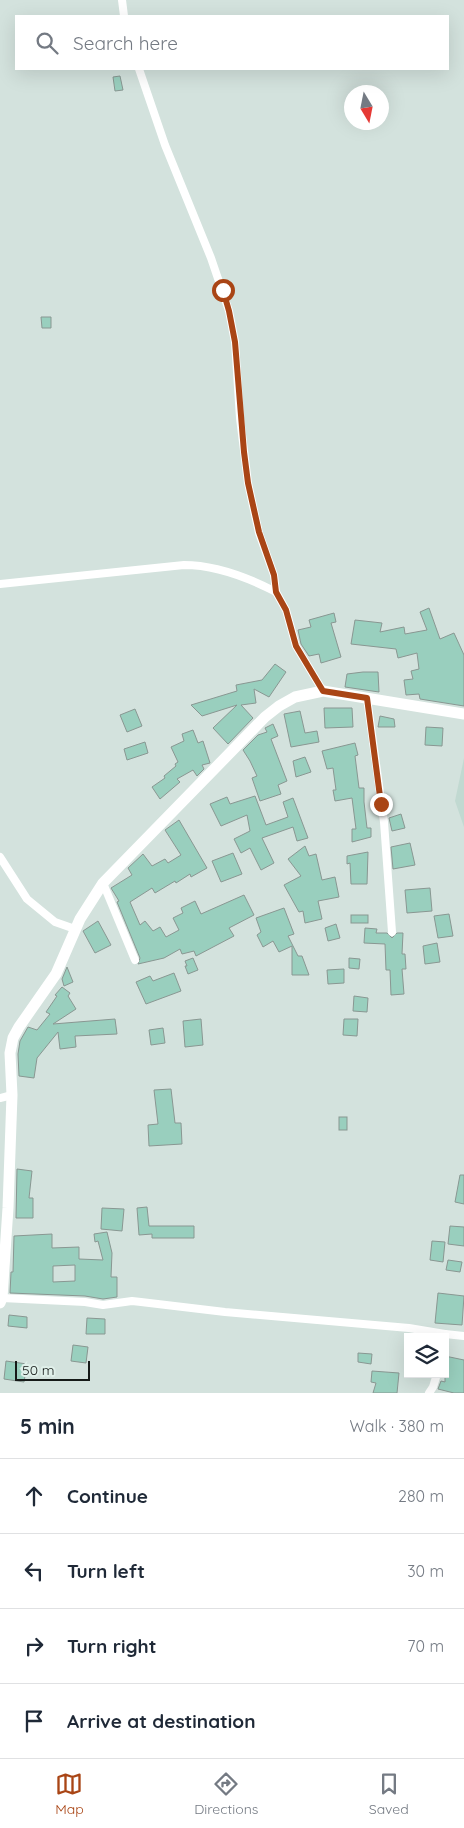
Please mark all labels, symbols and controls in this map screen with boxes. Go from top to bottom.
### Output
search box [15,15,449,70]
icon: search [33,29,61,57]
text: Search here [73,31,178,55]
north arrow [344,85,389,130]
route start [212,279,235,302]
route end [370,793,393,816]
map controls [404,1333,449,1378]
button: layers [404,1333,449,1378]
scale bar [15,1358,90,1381]
text: 50 m [22,1361,55,1379]
text: 5 min [20,1413,75,1439]
text: Walk · 380 m [349,1416,444,1436]
icon: ahead [20,1482,48,1510]
text: Continue [67,1484,148,1508]
text: 280 m [398,1486,444,1506]
icon: left [20,1557,48,1585]
text: Turn left [67,1559,145,1583]
text: 30 m [407,1561,444,1581]
icon: right [20,1632,48,1660]
text: Turn right [67,1634,156,1658]
text: 70 m [407,1636,444,1656]
icon: arrive [20,1707,48,1735]
text: Arrive at destination [67,1709,256,1733]
tab: Map [55,1770,84,1818]
tab: Directions [194,1770,258,1818]
tab: Saved [369,1770,409,1818]

